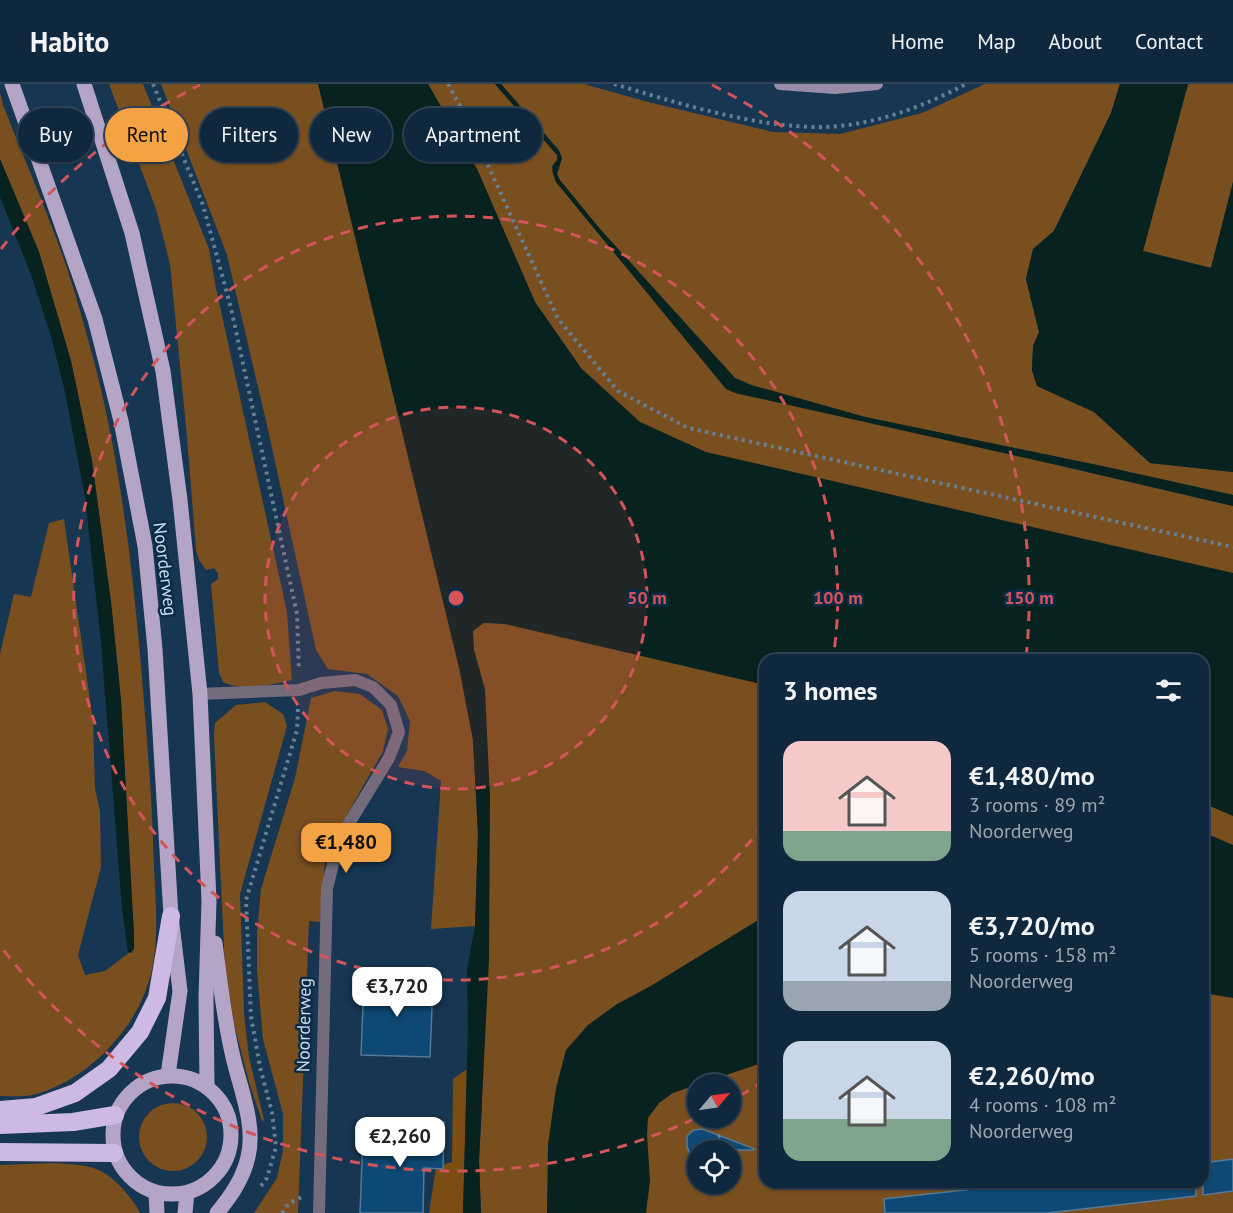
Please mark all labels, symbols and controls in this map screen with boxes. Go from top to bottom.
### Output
text: Habito [30,23,109,60]
text: Home [891,28,944,55]
text: Map [977,28,1016,55]
text: About [1049,28,1102,55]
text: Contact [1135,28,1203,55]
chip: Buy [18,108,93,162]
chip: Rent [105,108,188,162]
chip: Filters [200,108,298,162]
chip: New [310,108,392,162]
chip: Apartment [404,108,542,162]
street label: Noorderweg [148,521,183,617]
text: 50 m [627,586,667,609]
text: 100 m [813,586,863,609]
text: 150 m [1004,586,1054,609]
centre of rings [446,588,466,608]
text: 3 homes [783,674,878,707]
icon: filters [1152,674,1185,707]
text: €1,480/mo [969,759,1095,792]
icon: home [831,765,903,837]
text: 3 rooms · 89 m² [969,792,1105,818]
text: Noorderweg [969,818,1074,844]
pin: €1,480 [297,823,395,874]
text: €1,480 [315,829,377,855]
text: €3,720/mo [969,909,1095,942]
icon: home [831,915,903,987]
text: 5 rooms · 158 m² [969,942,1116,968]
pin: €3,720 [348,967,446,1018]
text: Noorderweg [969,968,1074,994]
text: €3,720 [366,973,428,999]
street label: Noorderweg [291,978,316,1072]
text: €2,260/mo [969,1059,1095,1092]
icon: home [831,1065,903,1137]
north arrow [687,1074,741,1128]
map controls [687,1074,741,1194]
text: 4 rooms · 108 m² [969,1092,1116,1118]
pin: €2,260 [351,1117,449,1168]
text: Noorderweg [969,1118,1074,1144]
text: €2,260 [369,1123,431,1149]
button: locate [687,1140,741,1194]

